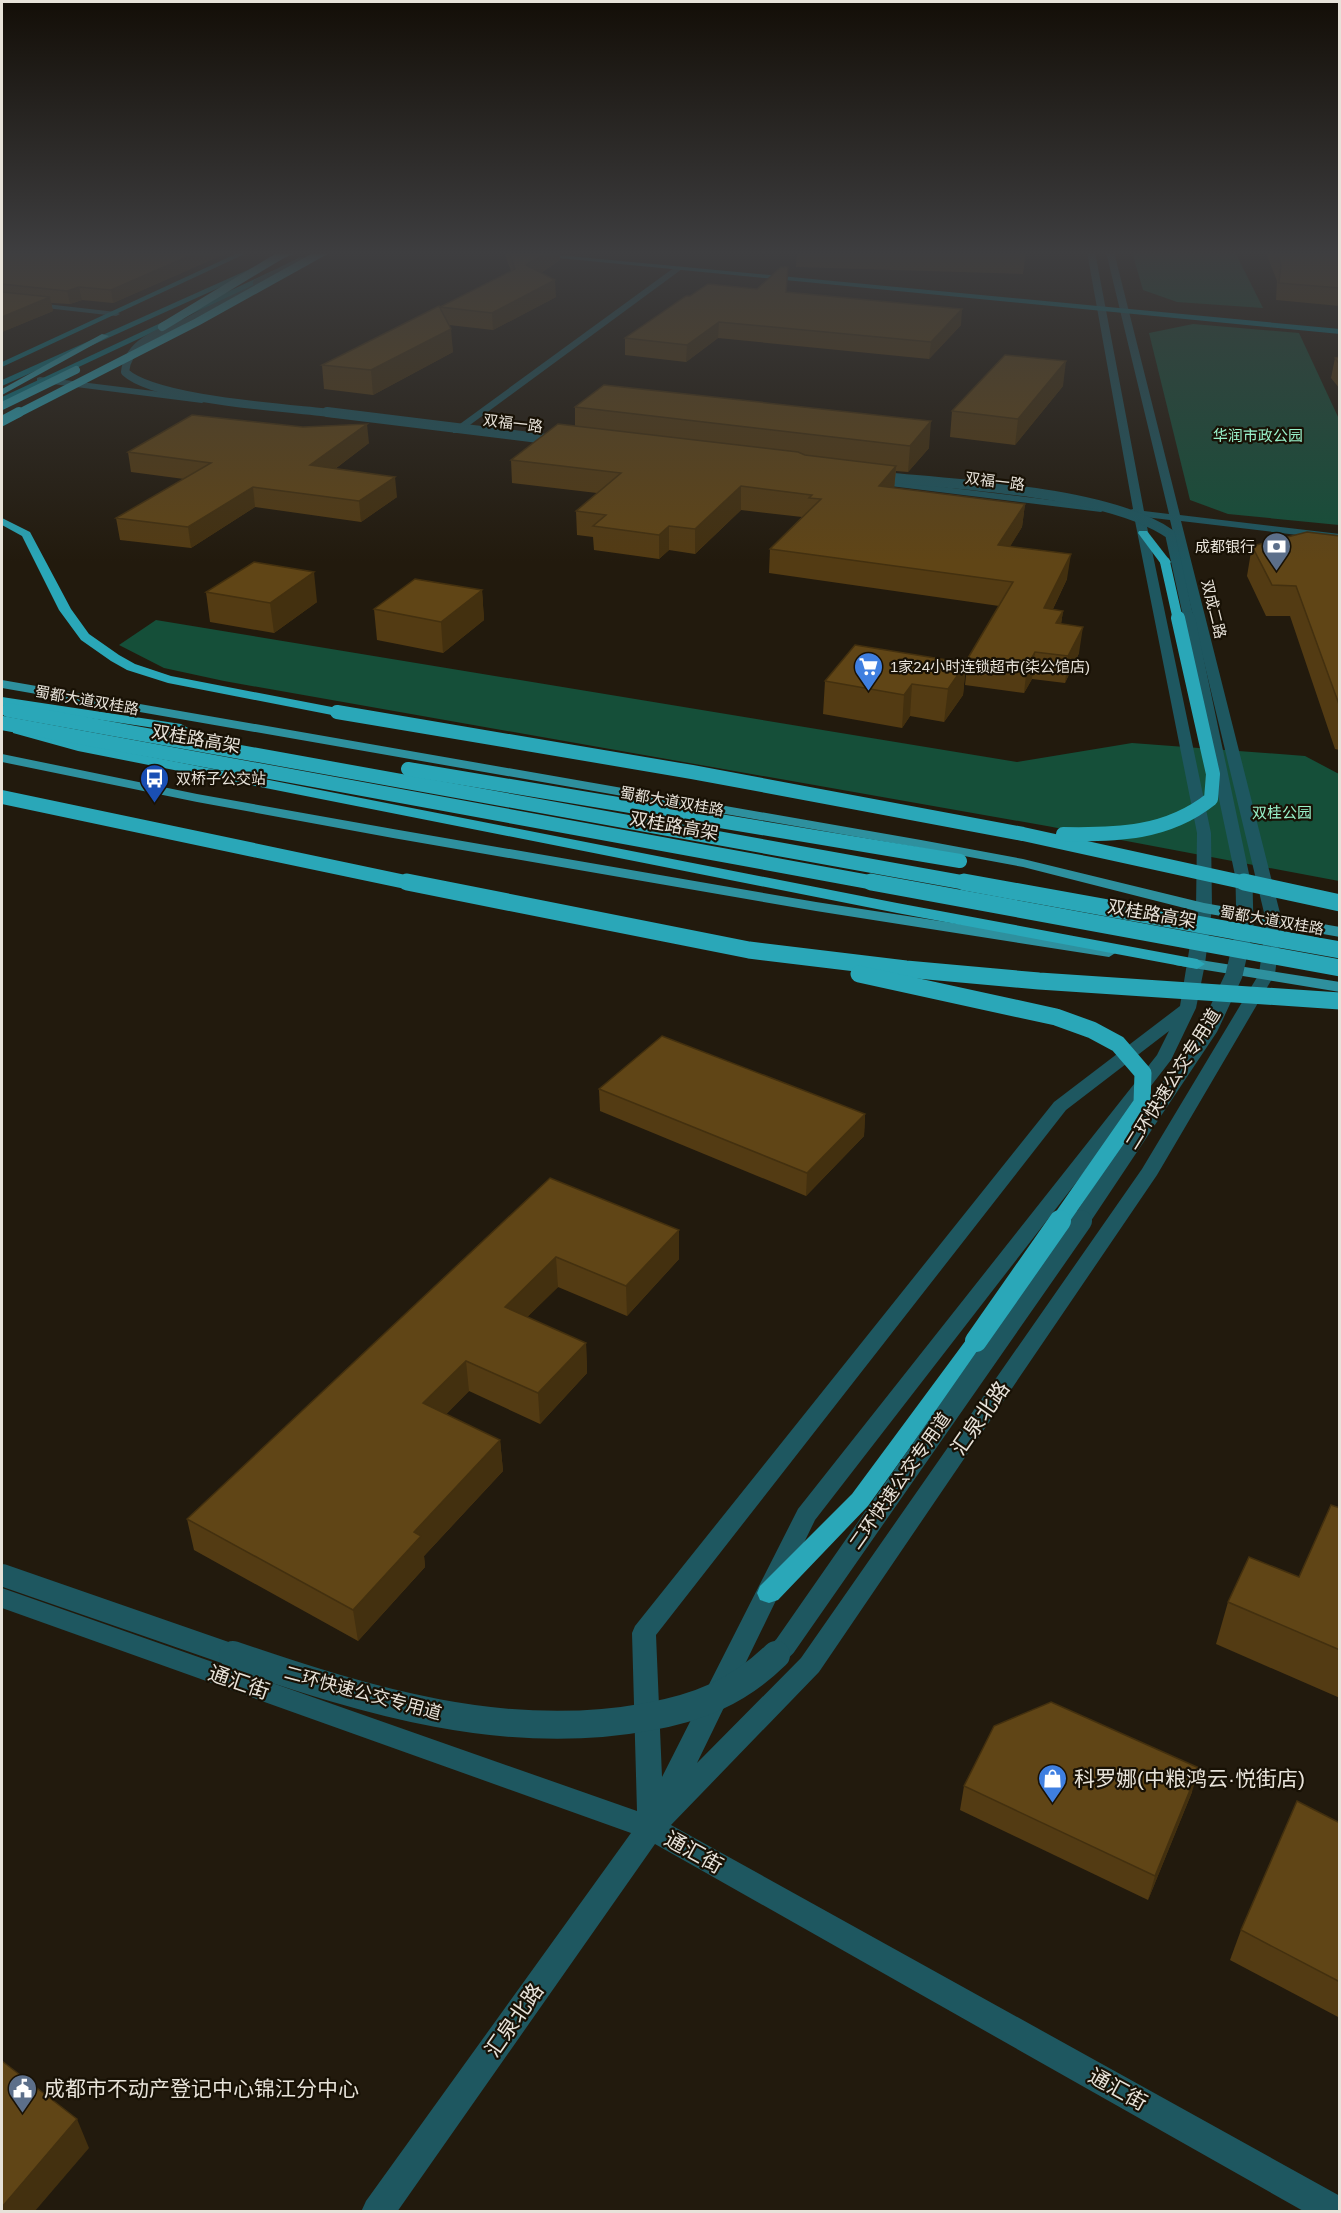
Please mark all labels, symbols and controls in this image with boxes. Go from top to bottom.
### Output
street label: 双福一路 [482,411,544,435]
park label: 华润市政公园 [1213,427,1303,444]
street label: 双福一路 [964,469,1026,493]
bank icon: 成都银行 [1260,530,1292,572]
place label: 成都银行 [1195,538,1255,555]
street label: 双成二路 [1198,578,1230,640]
supermarket icon: 1家24小时连锁超市(柒公馆店) [853,650,885,692]
place label: 1家24小时连锁超市(柒公馆店) [890,658,1090,675]
street label: 蜀都大道双桂路 [34,683,140,717]
street label: 双桂路高架 [150,721,242,757]
bus stop icon: 双桥子公交站 [139,762,171,804]
place label: 双桥子公交站 [176,770,266,787]
street label: 蜀都大道双桂路 [619,784,725,818]
park label: 双桂公园 [1252,804,1312,821]
street label: 双桂路高架 [628,808,720,844]
street label: 双桂路高架 [1106,896,1198,932]
street label: 蜀都大道双桂路 [1219,903,1325,937]
street label: 二环快速公交专用道 [1122,1005,1224,1153]
street label: 汇泉北路 [946,1377,1014,1459]
street label: 二环快速公交专用道 [845,1409,955,1553]
street label: 通汇街 [205,1661,273,1703]
street label: 二环快速公交专用道 [282,1662,444,1724]
shop icon: 科罗娜(中粮鸿云·悦街店) [1037,1762,1069,1804]
place label: 科罗娜(中粮鸿云·悦街店) [1074,1767,1305,1790]
street label: 通汇街 [661,1827,727,1877]
street label: 汇泉北路 [480,1979,548,2061]
street label: 通汇街 [1085,2064,1151,2114]
public building icon: 成都市不动产登记中心锦江分中心 [7,2072,39,2114]
place label: 成都市不动产登记中心锦江分中心 [44,2077,359,2100]

